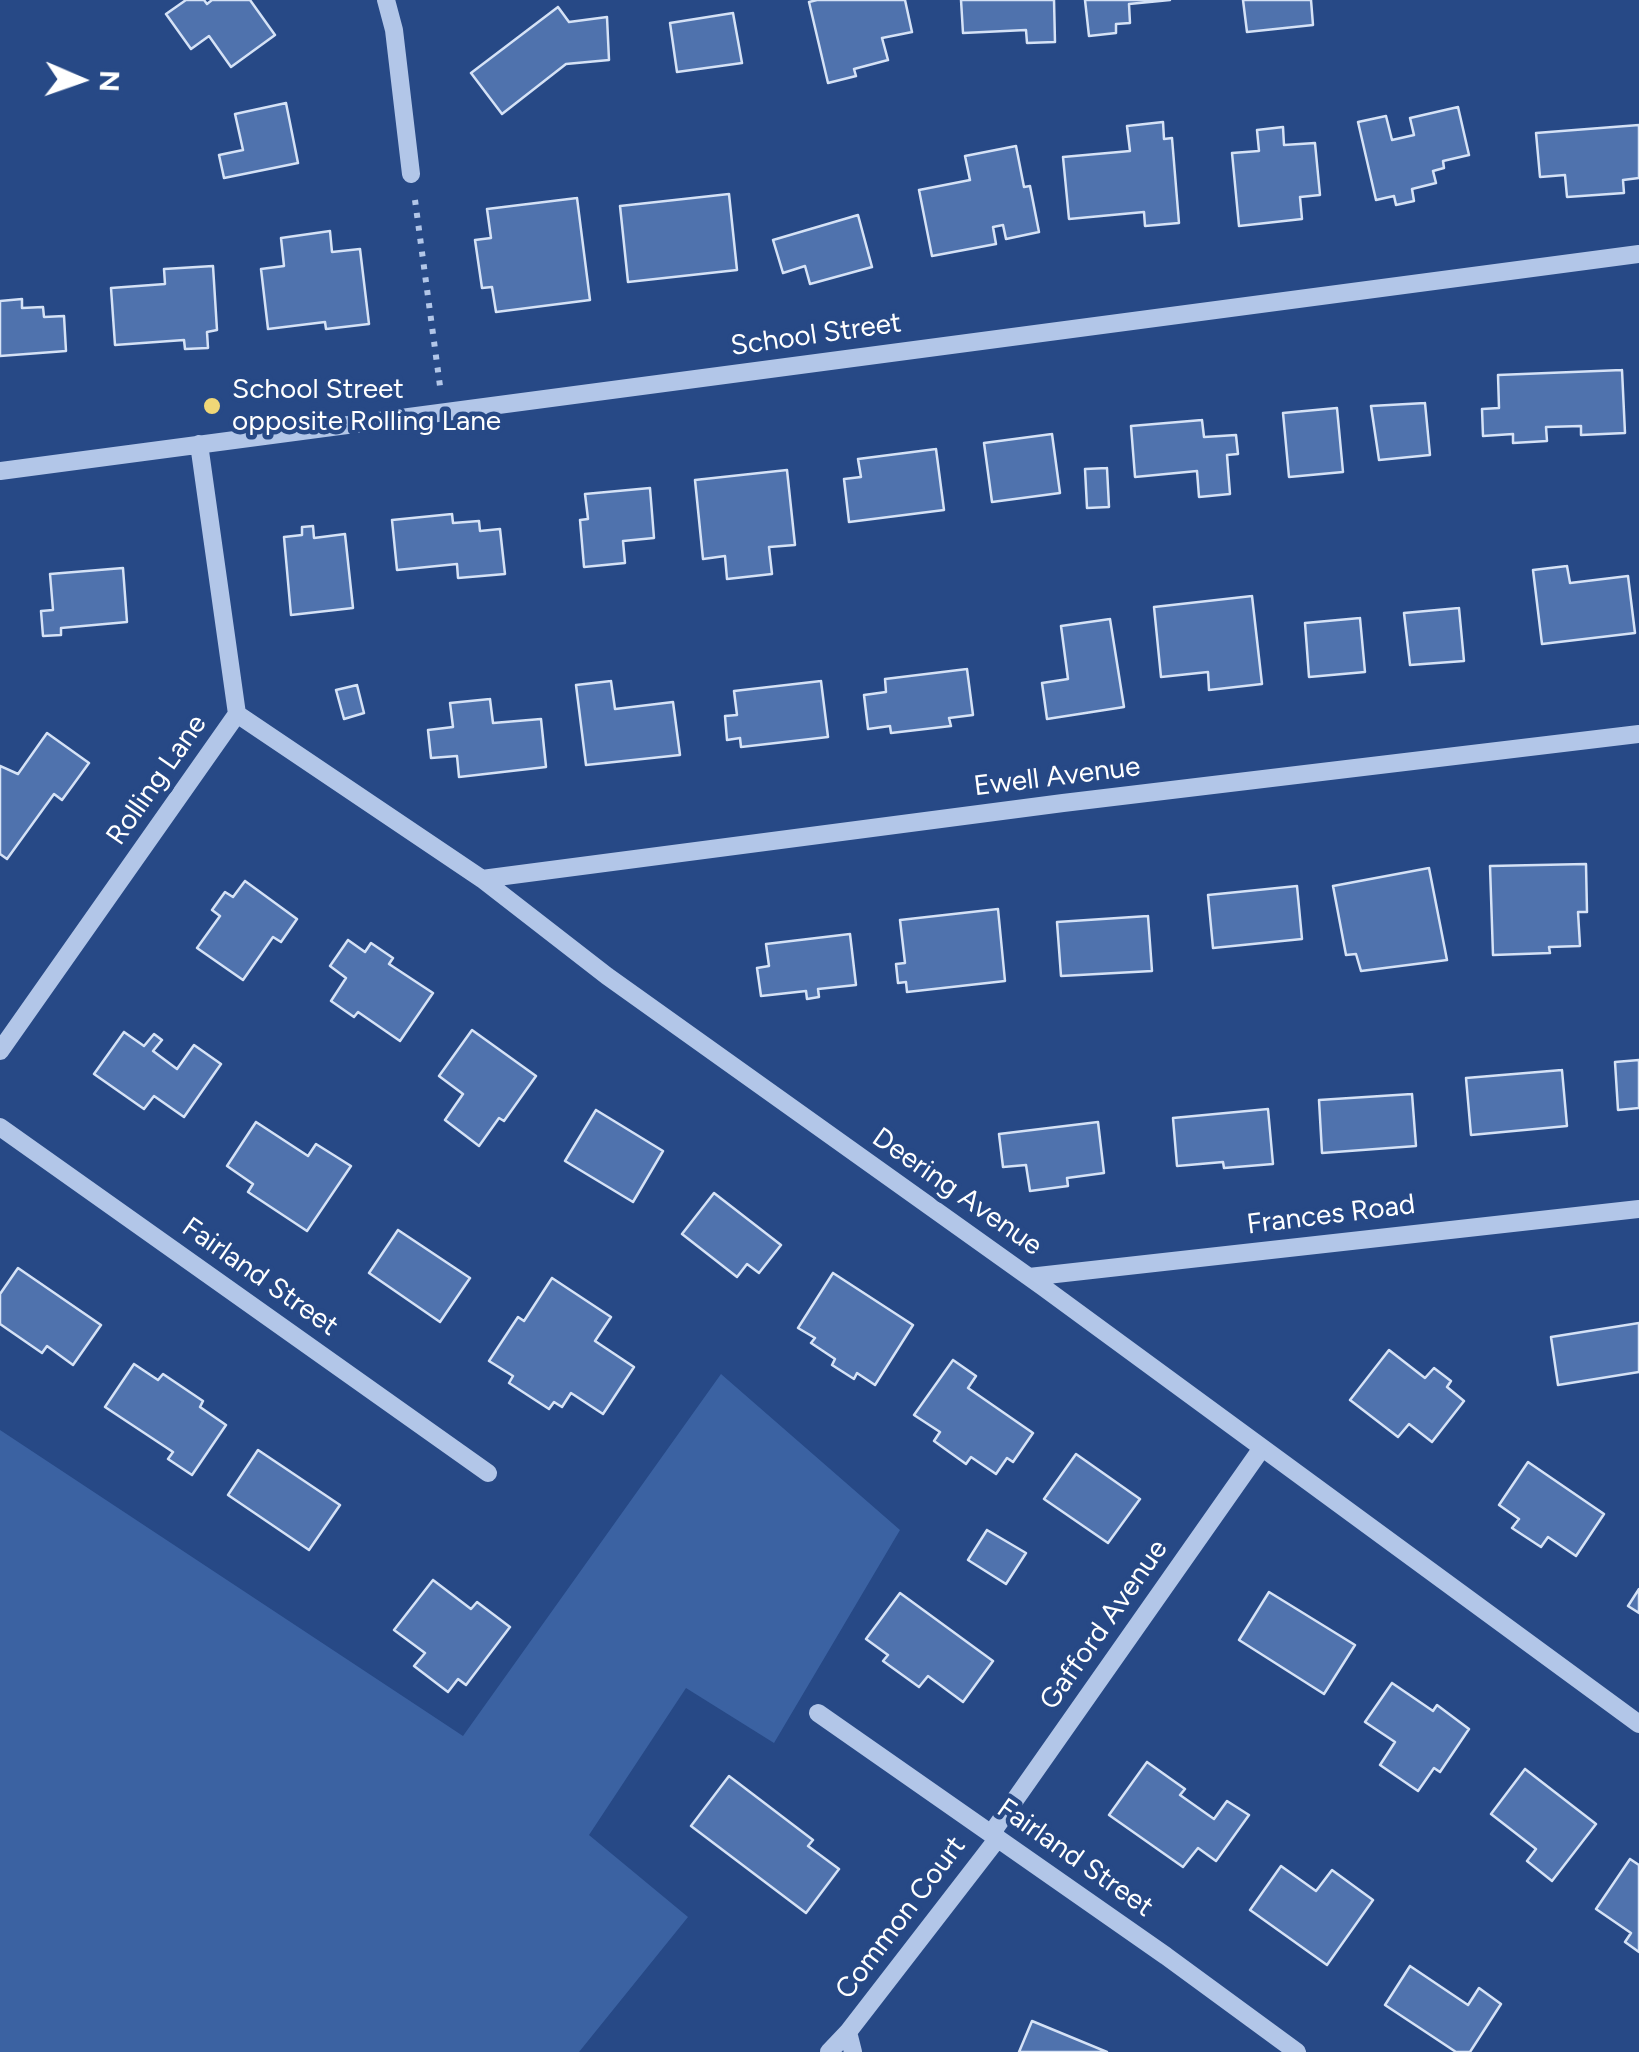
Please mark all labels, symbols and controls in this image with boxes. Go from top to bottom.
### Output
north arrow [30,30,130,130]
text: N [93,70,127,92]
street label: School Street [729,306,903,364]
place label: School Street opposite Rolling Lane [232,373,501,439]
marker: School Street opposite Rolling Lane [201,395,223,417]
street label: Rolling Lane [100,708,214,852]
street label: Ewell Avenue [972,750,1142,804]
street label: Deering Avenue [866,1121,1048,1263]
street label: Frances Road [1245,1188,1417,1242]
street label: Fairland Street [175,1211,345,1343]
street label: Gafford Avenue [1033,1534,1175,1716]
street label: Fairland Street [990,1792,1160,1924]
street label: Common Court [829,1830,973,2006]

